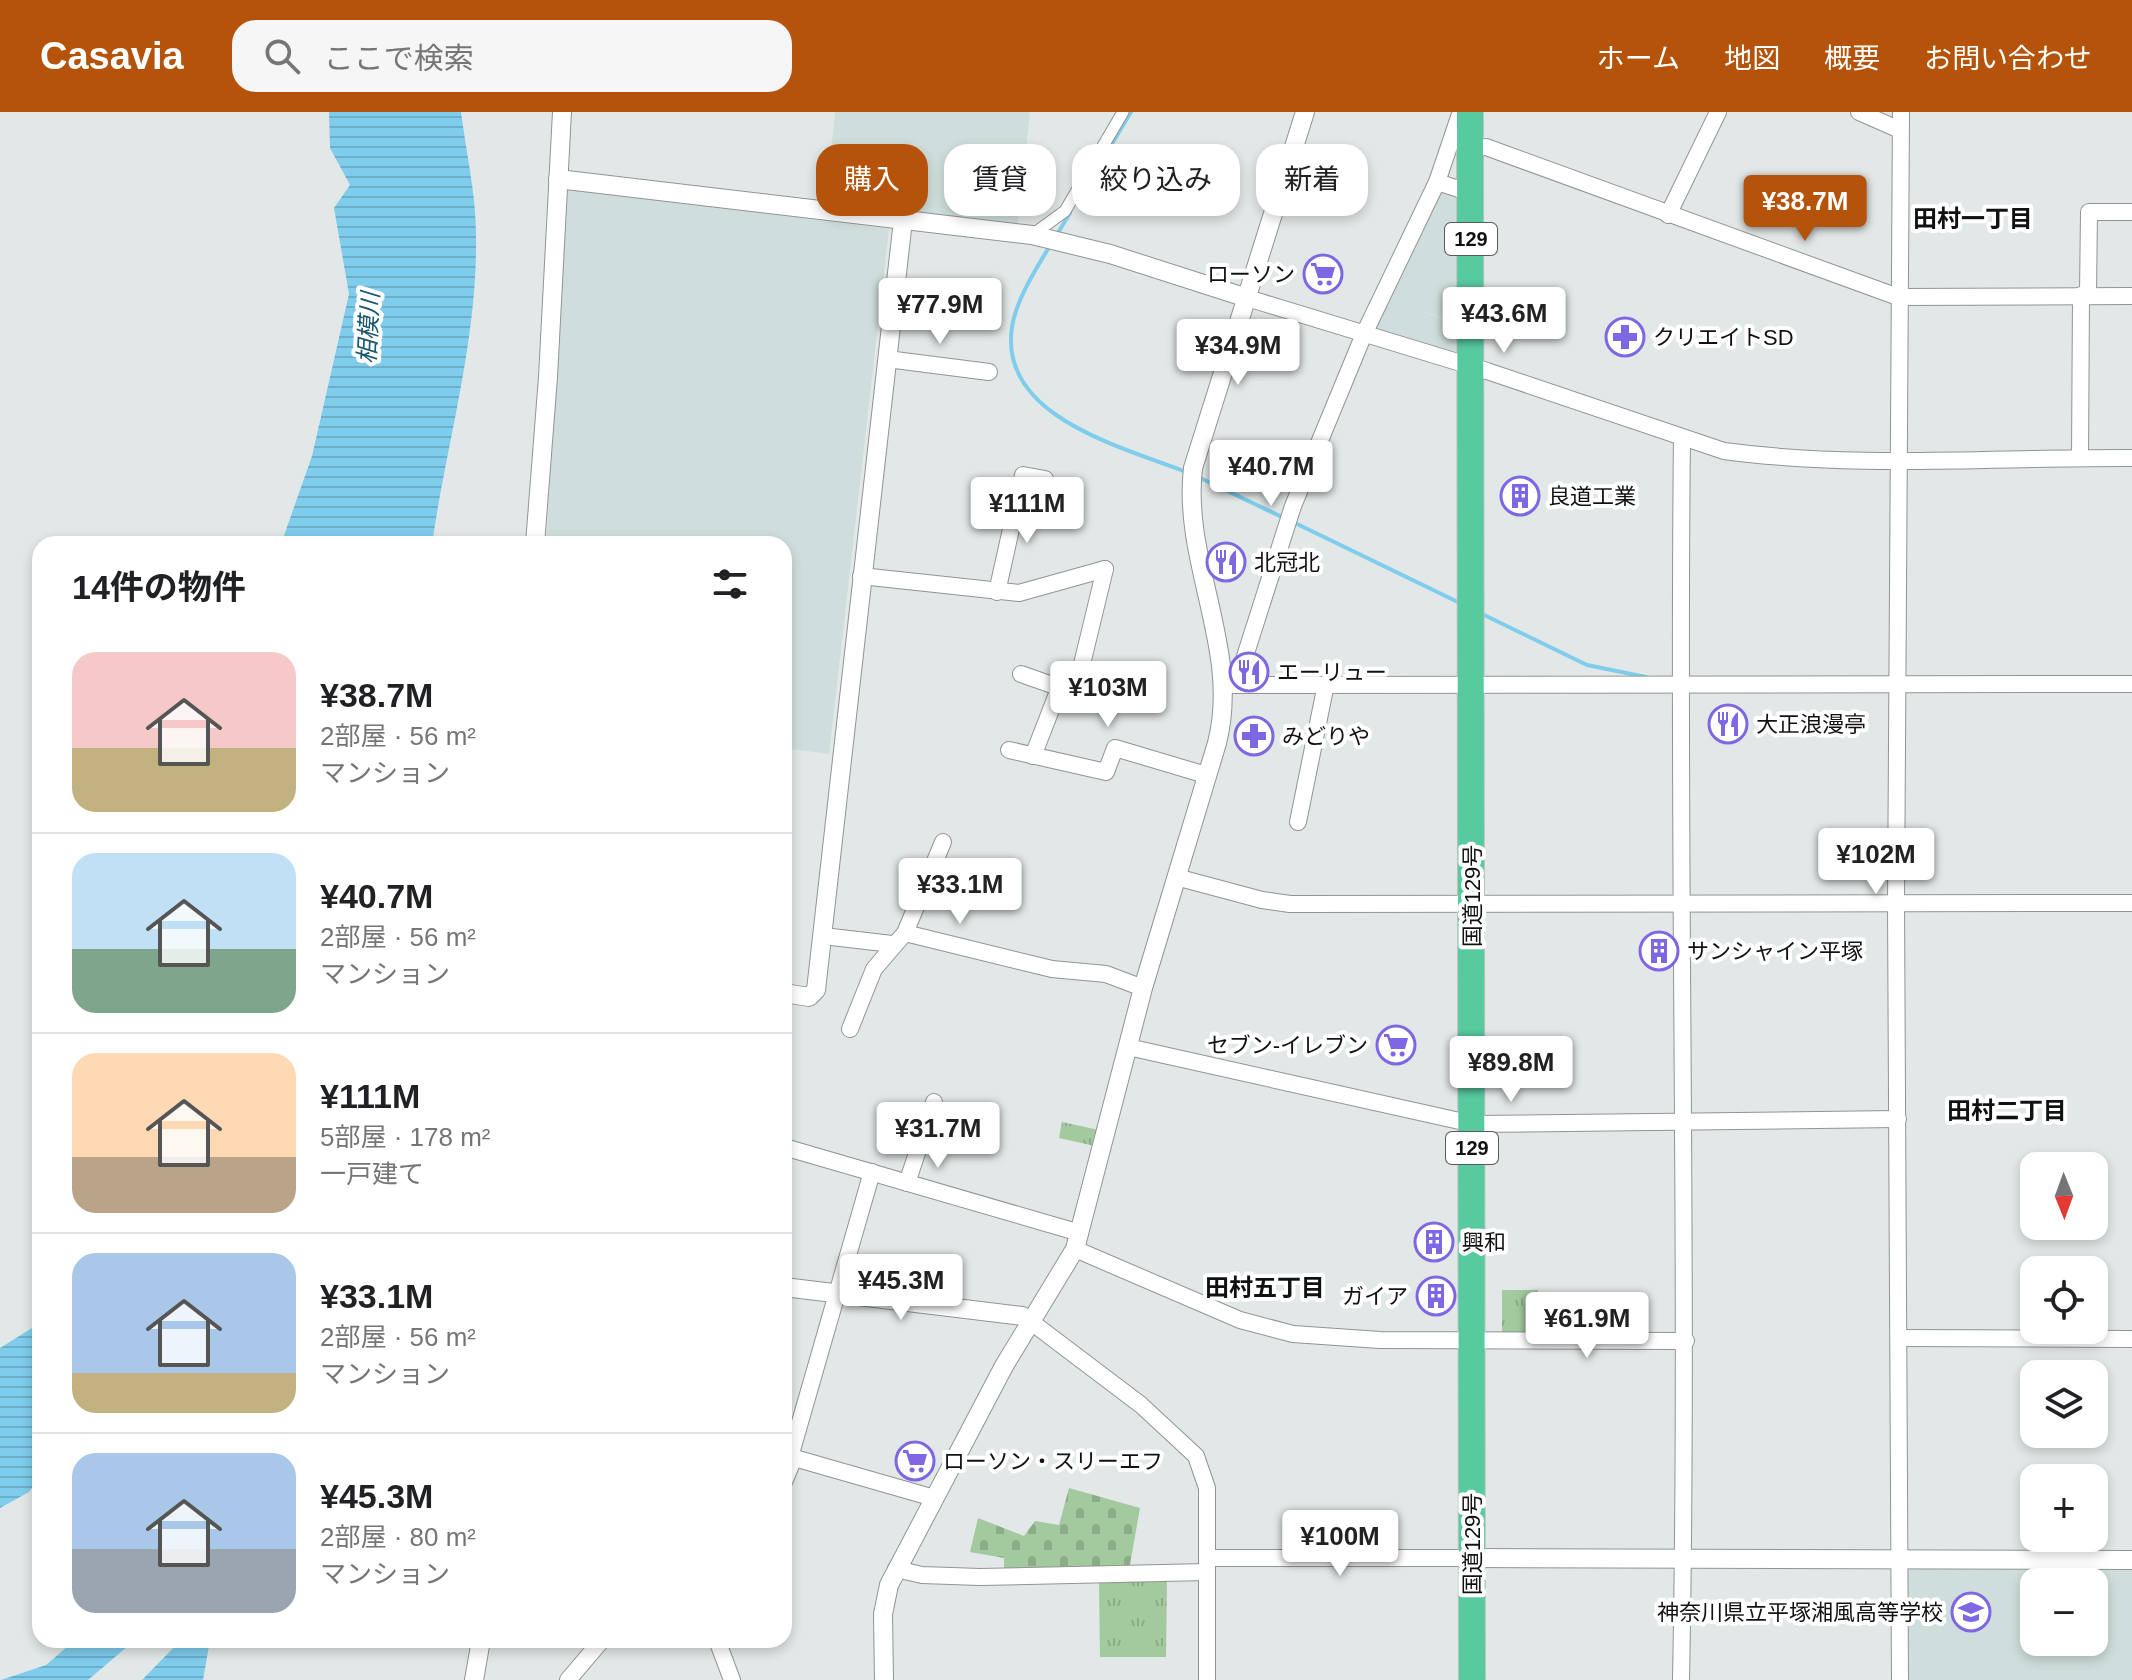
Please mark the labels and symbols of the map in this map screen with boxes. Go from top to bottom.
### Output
pin: ¥38.7M [1740,175,1870,243]
district label: 田村一丁目 [1913,205,2033,232]
road number: 129 [1445,223,1497,255]
supermarket icon: ローソン [1302,253,1344,295]
place label: ローソン [1207,262,1295,287]
pin: ¥77.9M [875,278,1005,346]
pin: ¥43.6M [1439,287,1569,355]
water label: 相模川 [353,288,384,365]
pharmacy icon: クリエイトSD [1604,316,1646,358]
pin: ¥34.9M [1173,319,1303,387]
place label: クリエイトSD [1653,325,1794,350]
pin: ¥40.7M [1206,440,1336,508]
building icon: 良道工業 [1499,475,1541,517]
pin: ¥111M [971,477,1083,545]
place label: 良道工業 [1548,484,1636,509]
restaurant icon: 北冠北 [1205,541,1247,583]
place label: 北冠北 [1254,550,1320,575]
restaurant icon: エーリュー [1228,651,1270,693]
place label: エーリュー [1277,660,1387,685]
pin: ¥103M [1052,661,1164,729]
restaurant icon: 大正浪漫亭 [1707,703,1749,745]
place label: 大正浪漫亭 [1756,712,1866,737]
pharmacy icon: みどりや [1233,715,1275,757]
place label: みどりや [1282,724,1370,749]
pin: ¥102M [1820,828,1932,896]
street label: 国道129号 [1460,845,1485,947]
pin: ¥33.1M [895,858,1025,926]
building icon: サンシャイン平塚 [1638,930,1680,972]
place label: サンシャイン平塚 [1687,939,1863,964]
supermarket icon: セブン-イレブン [1375,1024,1417,1066]
place label: セブン-イレブン [1207,1033,1368,1058]
pin: ¥89.8M [1446,1036,1576,1104]
district label: 田村二丁目 [1947,1097,2067,1124]
pin: ¥31.7M [873,1102,1003,1170]
road number: 129 [1446,1132,1498,1164]
north arrow [2020,1152,2108,1240]
building icon: 興和 [1413,1221,1455,1263]
place label: 興和 [1462,1230,1506,1255]
pin: ¥45.3M [836,1254,966,1322]
district label: 田村五丁目 [1205,1274,1325,1301]
building icon: ガイア [1415,1275,1457,1317]
place label: ガイア [1342,1284,1408,1309]
pin: ¥61.9M [1522,1292,1652,1360]
supermarket icon: ローソン・スリーエフ [894,1440,936,1482]
place label: ローソン・スリーエフ [943,1449,1163,1474]
street label: 国道129号 [1460,1493,1485,1595]
pin: ¥100M [1284,1510,1396,1578]
school or university icon: 神奈川県立平塚湘風高等学校 [1950,1591,1992,1633]
place label: 神奈川県立平塚湘風高等学校 [1657,1600,1943,1625]

